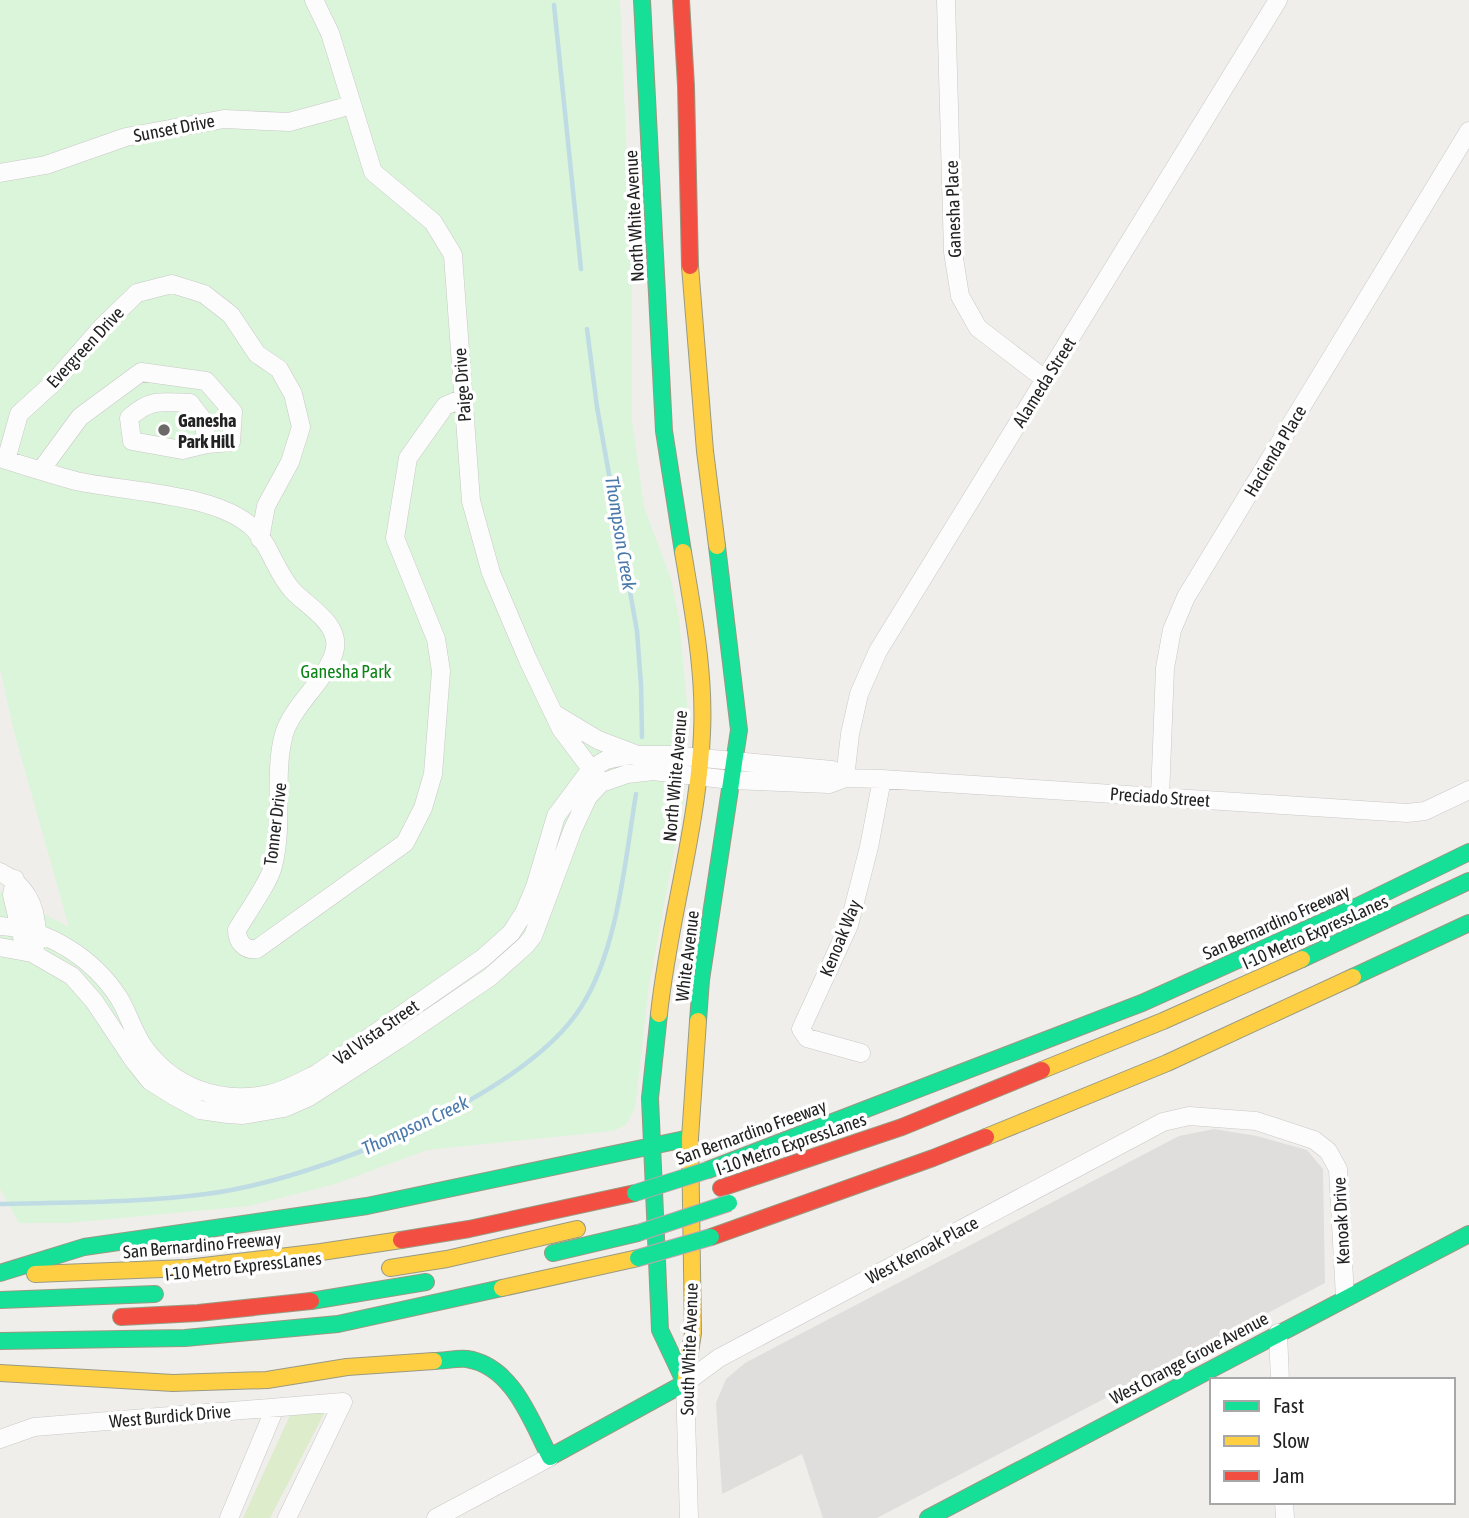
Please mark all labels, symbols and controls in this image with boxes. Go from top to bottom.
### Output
street label: Sunset Drive [132,110,216,146]
street label: North White Avenue [620,150,648,282]
street label: Ganesha Place [941,160,965,258]
street label: Evergreen Drive [42,302,128,392]
street label: Alameda Street [1008,333,1080,431]
street label: Paige Drive [449,347,475,423]
street label: Hacienda Place [1240,402,1310,500]
place label: Ganesha Park Hill [178,410,236,452]
marker: Ganesha Park Hill [156,422,172,438]
water label: Thompson Creek [601,474,641,592]
park label: Ganesha Park [301,661,391,682]
street label: North White Avenue [659,709,691,843]
street label: Tonner Drive [259,781,291,867]
street label: Preciado Street [1109,783,1211,811]
street label: San Bernardino Freeway [1199,880,1353,964]
street label: I-10 Metro ExpressLanes [1239,890,1391,974]
street label: Kenoak Way [815,897,865,979]
street label: White Avenue [671,909,703,1003]
street label: Val Vista Street [330,995,422,1069]
water label: Thompson Creek [358,1090,472,1159]
street label: San Bernardino Freeway [673,1095,829,1169]
street label: I-10 Metro ExpressLanes [713,1108,869,1180]
street label: Kenoak Drive [1328,1177,1354,1265]
street label: West Kenoak Place [862,1212,982,1288]
street label: San Bernardino Freeway [122,1228,282,1262]
street label: I-10 Metro ExpressLanes [164,1247,322,1285]
street label: South White Avenue [676,1282,702,1416]
street label: West Orange Grove Avenue [1106,1307,1272,1409]
legend [1210,1378,1455,1504]
text: Fast [1273,1393,1304,1417]
street label: West Burdick Drive [108,1400,232,1432]
text: Slow [1273,1428,1310,1452]
text: Jam [1273,1463,1305,1487]

